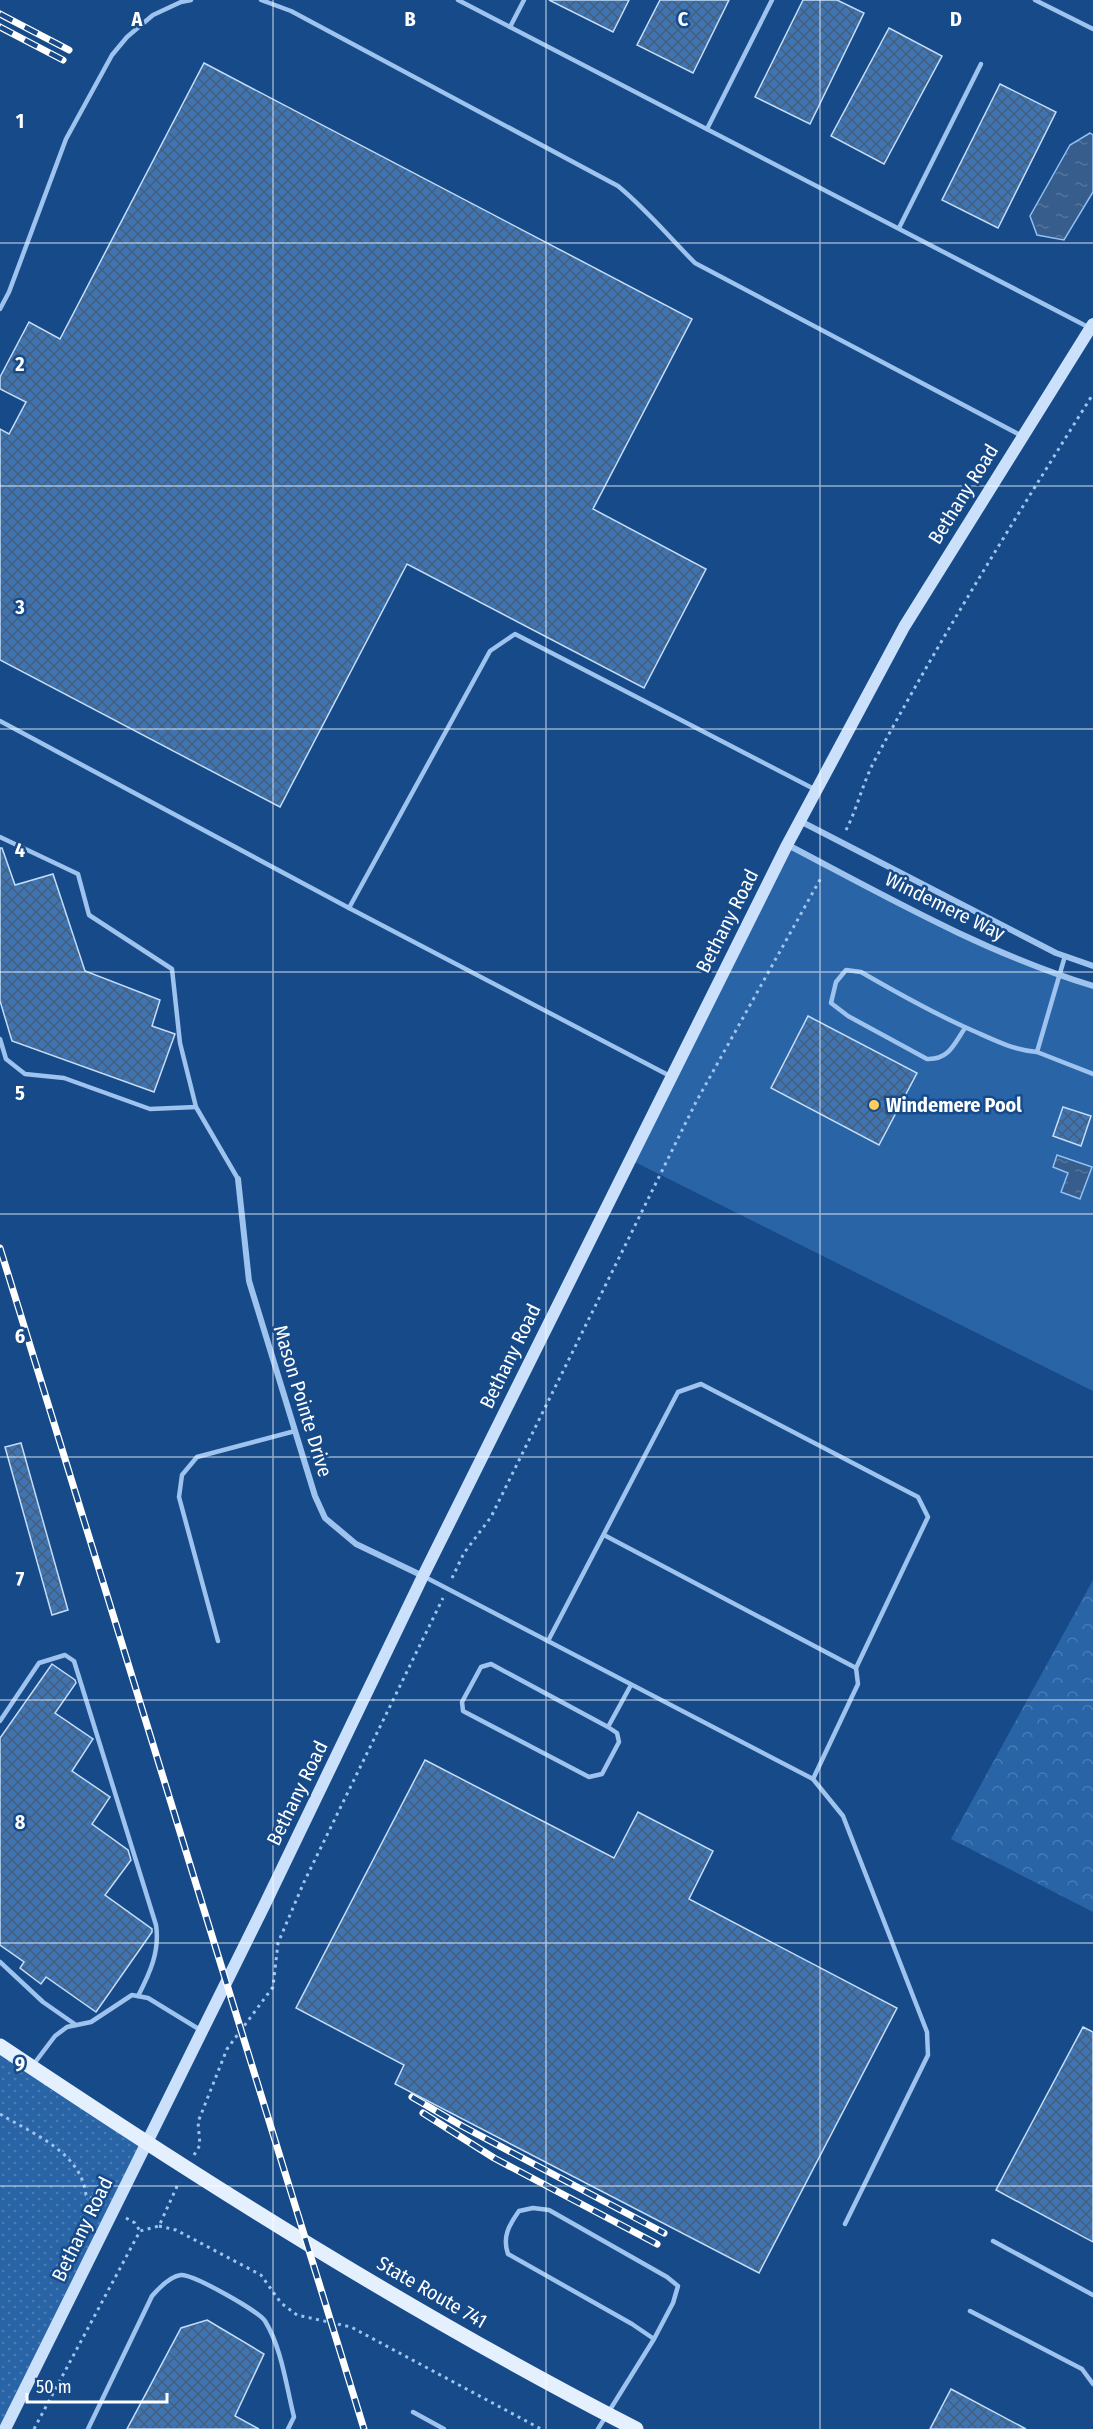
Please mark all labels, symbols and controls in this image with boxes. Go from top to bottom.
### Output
text: A [131,7,144,31]
text: B [404,7,416,31]
text: C [678,7,689,31]
text: D [950,7,962,31]
text: 1 [16,109,24,133]
text: 2 [14,352,25,376]
street label: Bethany Road [923,440,1003,548]
text: 3 [14,595,25,619]
text: 4 [15,838,25,862]
street label: Bethany Road [691,865,763,977]
street label: Windemere Way [881,867,1009,945]
text: 5 [15,1081,25,1105]
place label: Windemere Pool [886,1093,1022,1117]
marker: Windemere Pool [867,1098,881,1112]
street label: Bethany Road [474,1300,546,1412]
street label: Mason Pointe Drive [269,1322,337,1480]
text: 6 [15,1324,25,1348]
text: 7 [16,1567,25,1591]
street label: Bethany Road [261,1737,333,1849]
text: 8 [15,1810,26,1834]
text: 9 [15,2052,25,2076]
street label: Bethany Road [46,2173,118,2285]
street label: State Route 741 [373,2251,491,2333]
scale bar [27,2366,166,2404]
text: 50 m [36,2376,72,2398]

